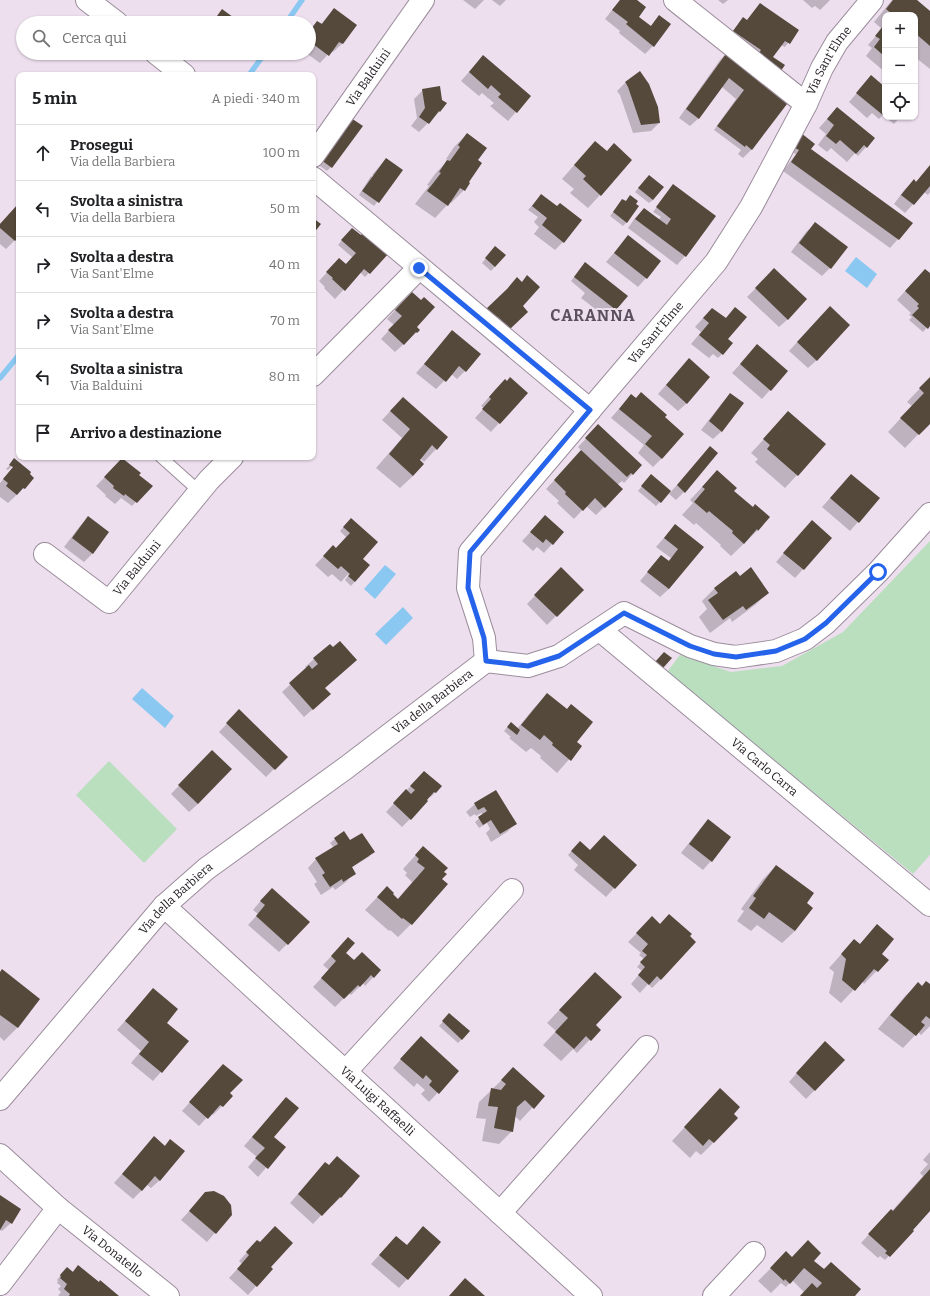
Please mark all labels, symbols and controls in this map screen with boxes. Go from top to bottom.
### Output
map controls [882,12,918,120]
button: + [882,12,918,48]
search box [16,16,316,60]
street label: Via Sant'Elme [804,23,854,97]
icon: search [30,27,52,49]
text: Cerca qui [62,29,127,47]
street label: Via Balduini [343,46,394,109]
button: − [882,48,918,84]
button: locate [882,84,918,120]
text: 5 min [32,88,77,109]
text: A piedi · 340 m [212,91,300,106]
text: Prosegui [70,136,133,154]
icon: ahead [32,142,54,164]
text: 100 m [263,145,300,160]
text: Via della Barbiera [70,154,175,169]
text: Svolta a sinistra [70,192,183,210]
icon: left [32,198,54,220]
text: 50 m [270,201,300,216]
text: Via della Barbiera [70,210,175,225]
text: Svolta a destra [70,248,174,266]
icon: right [32,254,54,276]
text: 40 m [269,257,300,272]
route end [410,259,428,277]
text: Via Sant'Elme [70,266,154,281]
street label: Via Sant'Elme [625,299,686,367]
text: Svolta a destra [70,304,174,322]
district label: CARANNA [550,306,636,325]
icon: right [32,310,54,332]
text: 70 m [270,313,300,328]
text: Via Sant'Elme [70,322,154,337]
text: Svolta a sinistra [70,360,183,378]
icon: left [32,366,54,388]
text: 80 m [269,369,300,384]
text: Via Balduini [70,378,143,393]
icon: arrive [32,422,54,444]
text: Arrivo a destinazione [70,424,222,442]
street label: Via Balduini [110,537,164,598]
route start [869,563,887,581]
street label: Via della Barbiera [390,666,476,737]
street label: Via Carlo Carra [728,735,801,799]
street label: Via della Barbiera [136,859,216,937]
street label: Via Luigi Raffaelli [337,1063,418,1139]
street label: Via Donatello [79,1223,146,1281]

